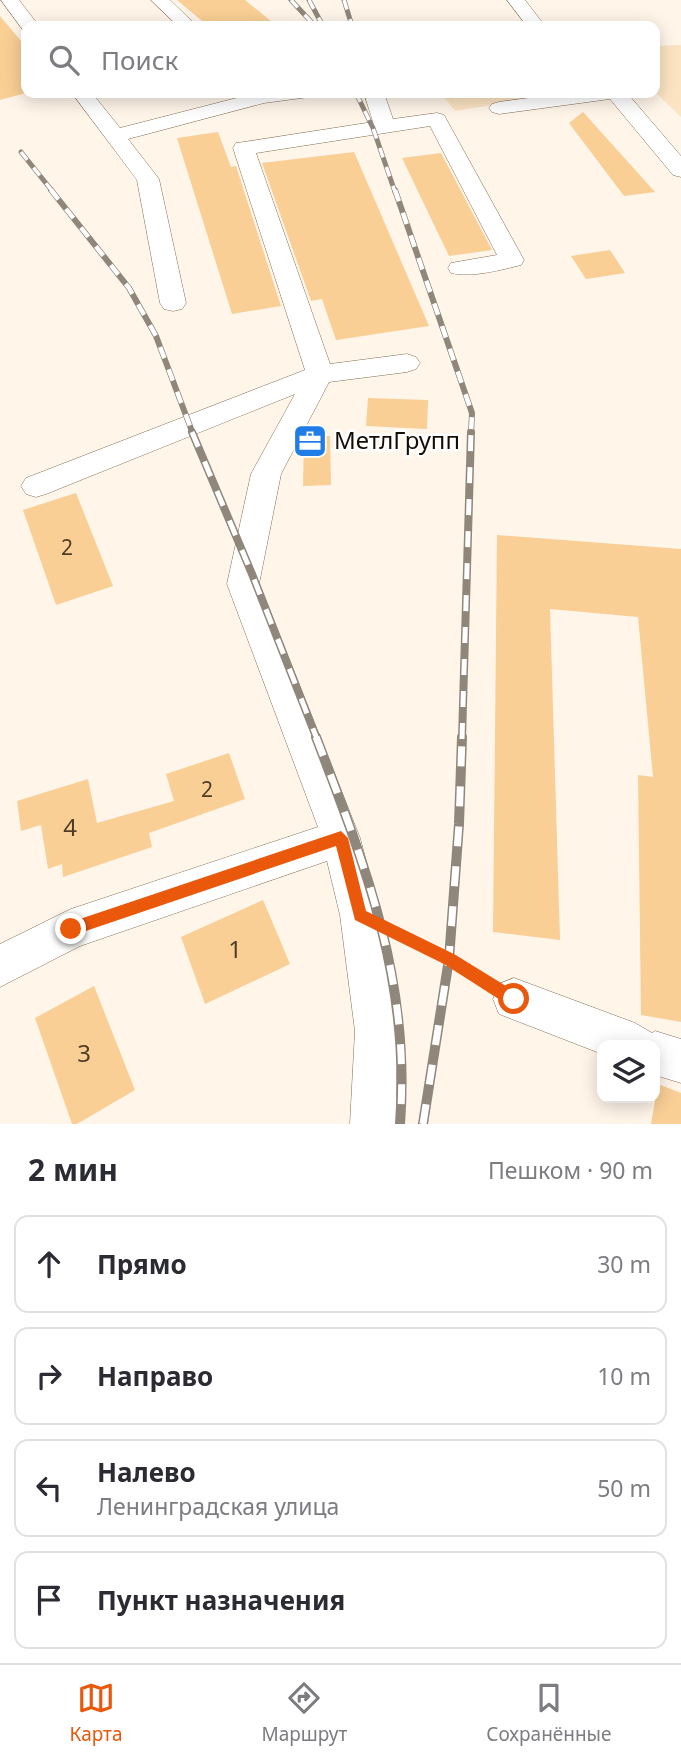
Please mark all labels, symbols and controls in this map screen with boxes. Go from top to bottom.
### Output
search box [21,21,660,98]
icon: search [45,41,83,79]
text: Поиск [101,42,178,78]
office icon: МетлГрупп [291,422,329,460]
place label: МетлГрупп [334,423,460,456]
house number: 2 [61,533,73,561]
house number: 2 [201,775,213,803]
house number: 4 [63,810,77,843]
route end [55,913,86,944]
house number: 1 [228,932,242,965]
route start [498,983,529,1014]
house number: 3 [77,1036,91,1069]
map controls [597,1040,660,1103]
button: layers [597,1040,660,1103]
text: 2 мин [28,1149,118,1190]
text: Пешком · 90 m [488,1154,653,1186]
icon: ahead [30,1245,68,1283]
text: Прямо [97,1246,187,1282]
text: 30 m [597,1248,651,1280]
icon: right [30,1357,68,1395]
text: Направо [97,1358,213,1394]
text: 10 m [597,1360,651,1392]
text: Налево [97,1454,196,1490]
icon: left [30,1469,68,1507]
text: 50 m [597,1472,651,1504]
text: Ленинградская улица [97,1490,339,1522]
icon: arrive [30,1581,68,1619]
text: Пункт назначения [97,1582,345,1618]
tab: Карта [69,1679,123,1747]
tab: Маршрут [261,1679,347,1747]
tab: Сохранённые [486,1679,612,1747]

